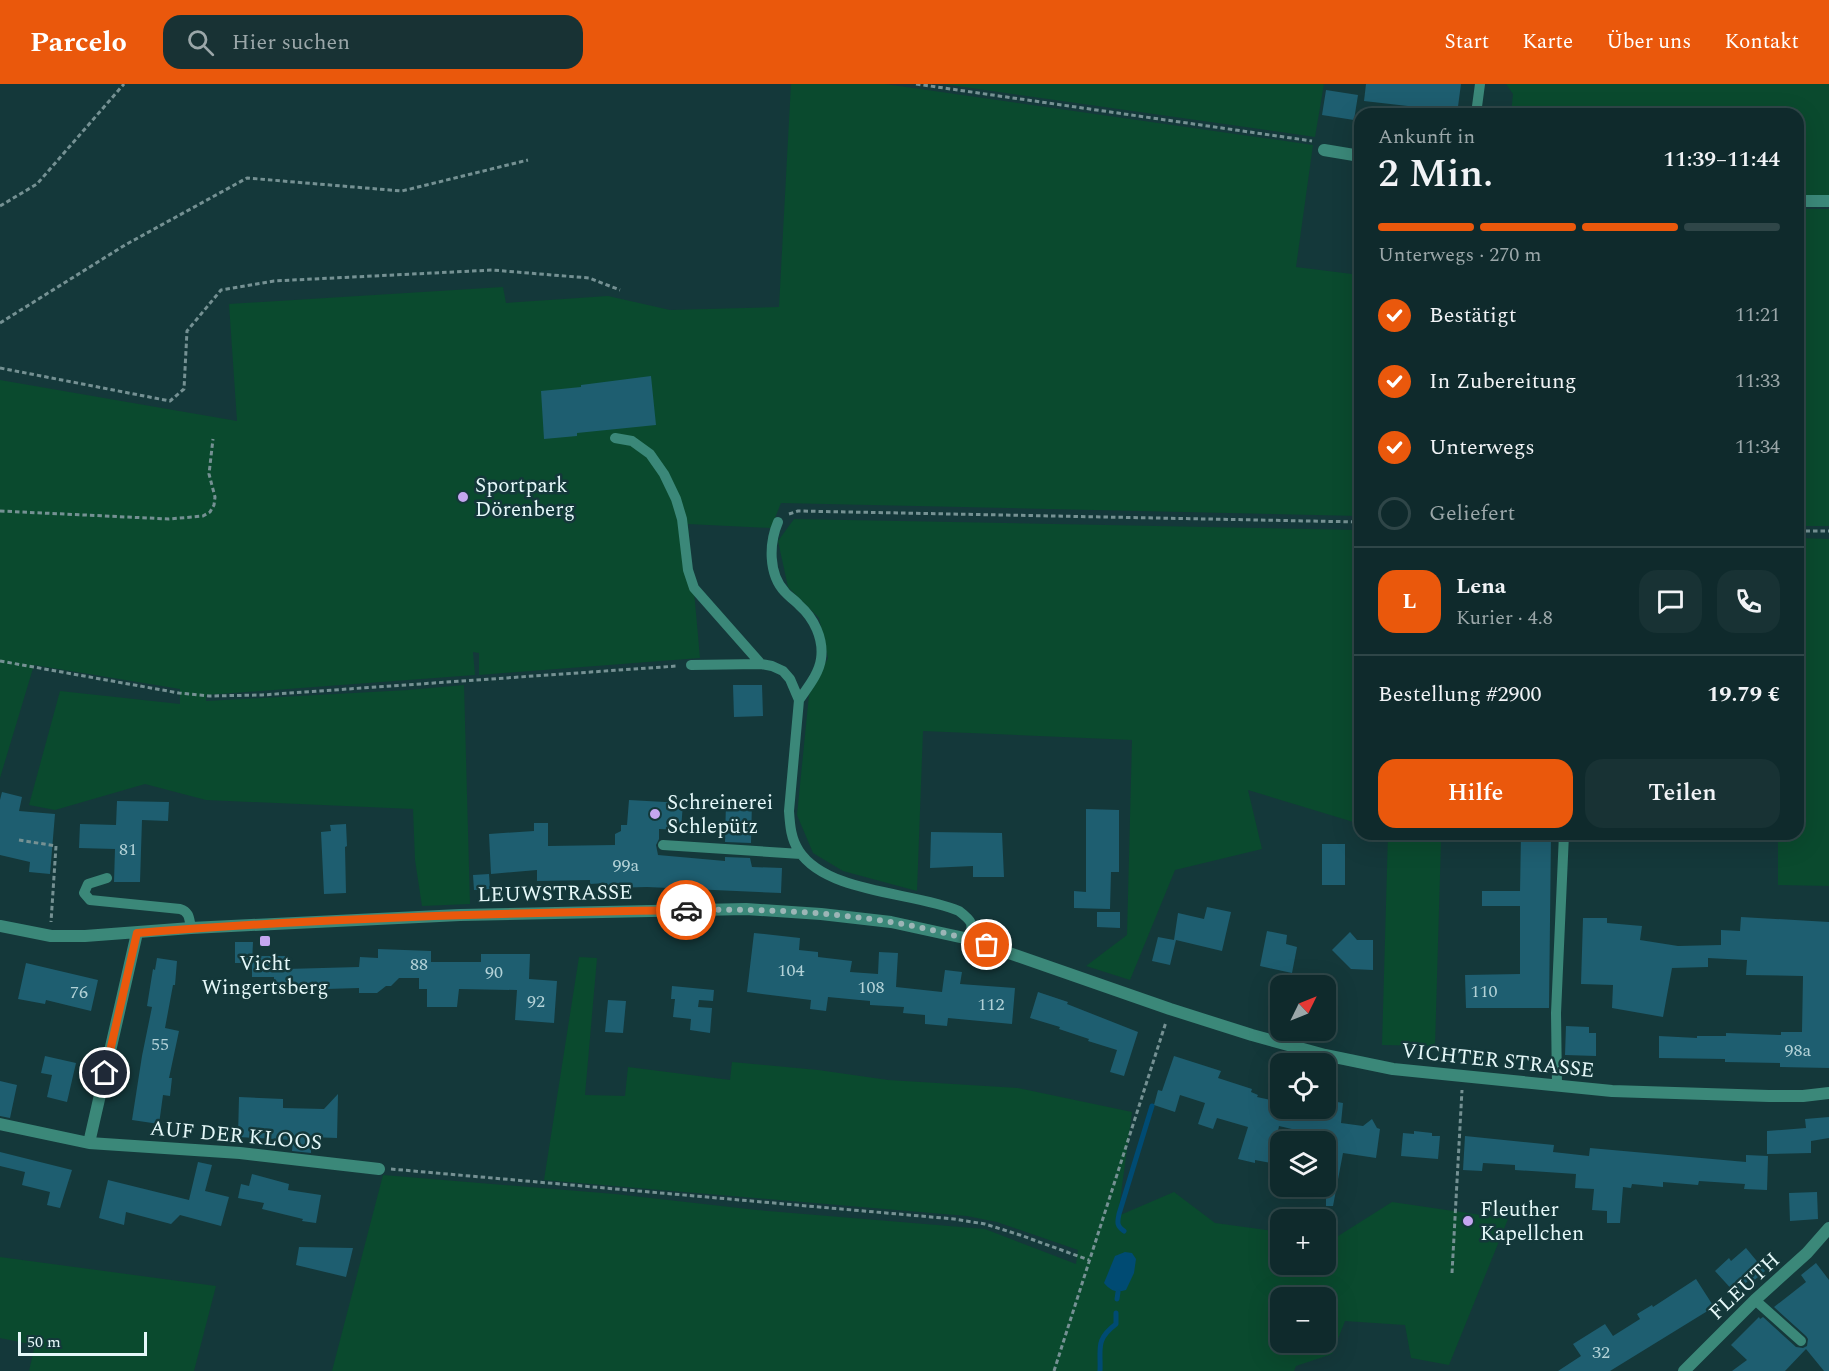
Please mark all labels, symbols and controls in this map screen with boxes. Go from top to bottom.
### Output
search box [163,15,583,69]
text: Parcelo [30,21,127,64]
icon: search [184,26,217,59]
text: Hier suchen [232,26,350,59]
text: Start [1444,26,1489,58]
text: Karte [1522,26,1573,58]
text: Über uns [1606,26,1691,58]
text: Kontakt [1724,26,1799,58]
text: Ankunft in [1378,122,1475,152]
text: 11:39–11:44 [1663,143,1780,176]
text: 2 Min. [1378,145,1493,204]
text: Unterwegs · 270 m [1378,240,1541,270]
icon: check [1378,299,1411,332]
text: Bestätigt [1429,299,1517,332]
text: 11:21 [1735,300,1780,330]
icon: check [1378,365,1411,398]
text: In Zubereitung [1429,365,1577,398]
text: 11:33 [1735,366,1780,396]
icon: check [1378,431,1411,464]
text: Unterwegs [1429,431,1535,464]
text: 11:34 [1735,432,1780,462]
place label: Sportpark Dörenberg [475,470,575,526]
marker: Sportpark Dörenberg [456,490,470,504]
text: Geliefert [1429,497,1515,530]
text: Lena [1456,570,1506,603]
button: chat [1639,570,1702,633]
button: phone [1717,570,1780,633]
text: L [1402,585,1417,618]
text: Kurier · 4.8 [1456,603,1553,633]
text: Bestellung #2900 [1378,678,1542,711]
text: 19.79 € [1707,678,1780,711]
button: Hilfe [1378,759,1573,828]
button: Teilen [1585,759,1780,828]
place label: Schreinerei Schlepütz [667,787,773,843]
marker: Schreinerei Schlepütz [648,807,662,821]
house number: 81 [119,836,137,863]
house number: 99a [613,852,640,879]
street label: LEUWSTRASSE [477,877,633,911]
courier [656,880,716,940]
icon: car [670,894,703,927]
pin [961,919,1012,970]
icon: bag [970,928,1003,961]
marker: Vicht Wingertsberg [258,934,272,948]
place label: Vicht Wingertsberg [202,948,328,1004]
house number: 88 [410,951,428,978]
house number: 104 [778,957,805,984]
house number: 90 [485,959,503,986]
house number: 108 [858,974,885,1001]
north arrow [1270,975,1336,1041]
map controls [1270,975,1336,1353]
house number: 110 [1471,978,1498,1005]
house number: 76 [70,979,88,1006]
house number: 92 [527,988,545,1015]
house number: 112 [978,991,1005,1018]
house number: 55 [151,1031,169,1058]
street label: VICHTER STRASSE [1400,1035,1596,1087]
house number: 98a [1785,1037,1812,1064]
pin [79,1047,130,1098]
button: locate [1270,1053,1336,1119]
icon: home [88,1056,121,1089]
street label: AUF DER KLOOS [148,1113,323,1159]
button: layers [1270,1131,1336,1197]
place label: Fleuther Kapellchen [1480,1194,1584,1250]
button: + [1270,1209,1336,1275]
marker: Fleuther Kapellchen [1461,1214,1475,1228]
street label: FLEUTH [1702,1245,1788,1328]
button: − [1270,1287,1336,1353]
scale bar [18,1329,147,1356]
text: 50 m [27,1330,61,1354]
house number: 32 [1592,1339,1610,1366]

